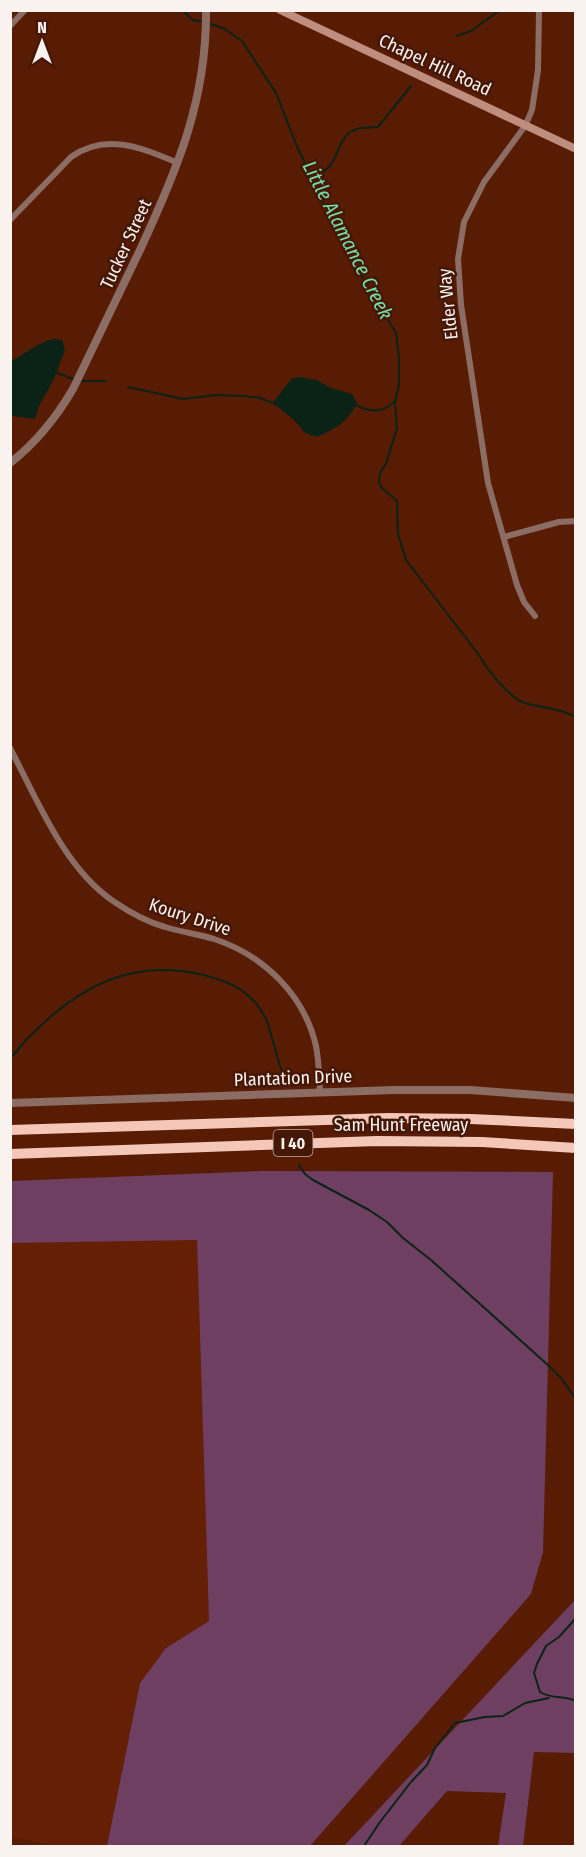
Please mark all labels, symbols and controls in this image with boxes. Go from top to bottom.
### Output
north arrow [12,12,72,72]
text: N [37,18,47,37]
street label: Chapel Hill Road [375,29,495,101]
water label: Little Alamance Creek [298,157,398,324]
street label: Tucker Street [96,195,156,292]
street label: Elder Way [433,267,463,341]
street label: Koury Drive [146,893,234,941]
street label: Plantation Drive [233,1065,353,1091]
street label: Sam Hunt Freeway [334,1114,468,1136]
road number: I 40 [274,1130,312,1156]

